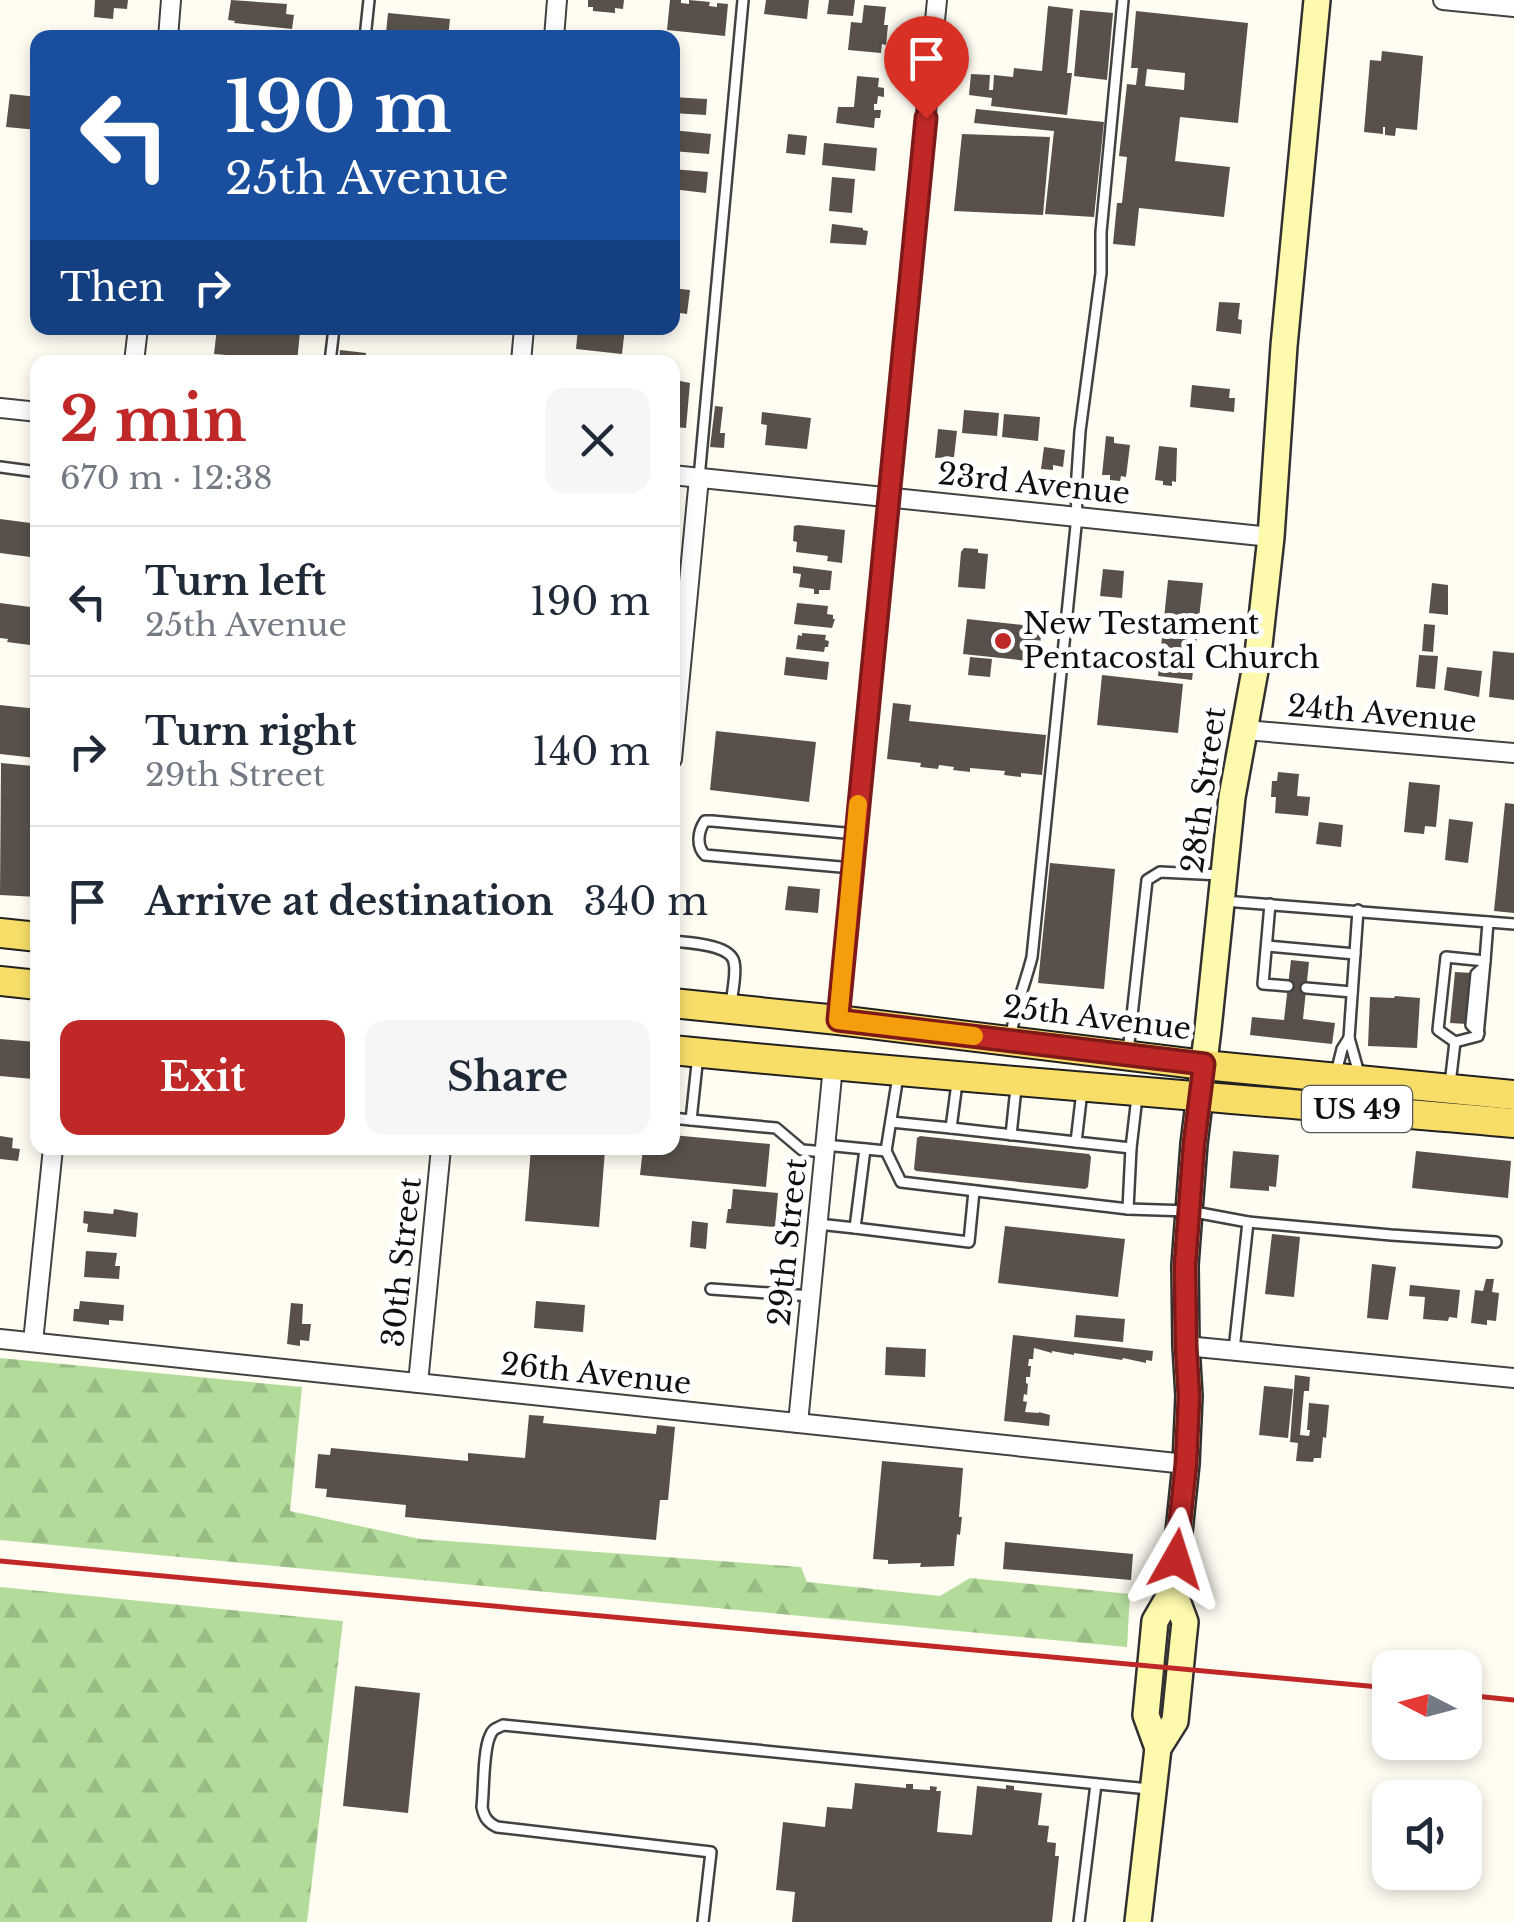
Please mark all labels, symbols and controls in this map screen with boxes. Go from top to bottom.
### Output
pin [884,16,969,119]
icon: arrive [899,31,954,86]
text: 190 m [225,64,452,151]
icon: left [60,70,190,200]
text: 25th Avenue [225,150,509,206]
icon: right [185,260,240,315]
text: Then [60,264,165,311]
text: 2 min [60,383,247,457]
button: close [545,388,650,493]
street label: 23rd Avenue [936,455,1132,512]
text: 670 m · 12:38 [60,458,273,498]
text: Turn left [145,558,326,605]
icon: left [60,574,115,629]
text: 190 m [530,578,650,625]
text: 25th Avenue [145,605,347,645]
place label: New Testament Pentacostal Church [1023,605,1320,676]
marker: New Testament Pentacostal Church [992,630,1014,652]
street label: 24th Avenue [1286,687,1478,740]
street label: 28th Street [1174,704,1234,875]
text: Turn right [145,708,356,755]
icon: right [60,724,115,779]
text: 140 m [532,728,650,775]
text: 29th Street [145,755,325,795]
icon: arrive [60,874,115,929]
text: Arrive at destination [145,878,554,925]
text: 340 m [584,878,708,925]
street label: 25th Avenue [1001,988,1193,1047]
button: Exit [60,1020,345,1135]
button: Share [365,1020,650,1135]
road number: US 49 [1302,1086,1412,1132]
street label: 29th Street [760,1156,815,1328]
street label: 30th Street [374,1174,429,1349]
street label: 26th Avenue [499,1345,693,1402]
position arrow [1124,1507,1228,1611]
north arrow [1372,1650,1482,1760]
map controls [1372,1650,1482,1890]
button: sound [1372,1780,1482,1890]

